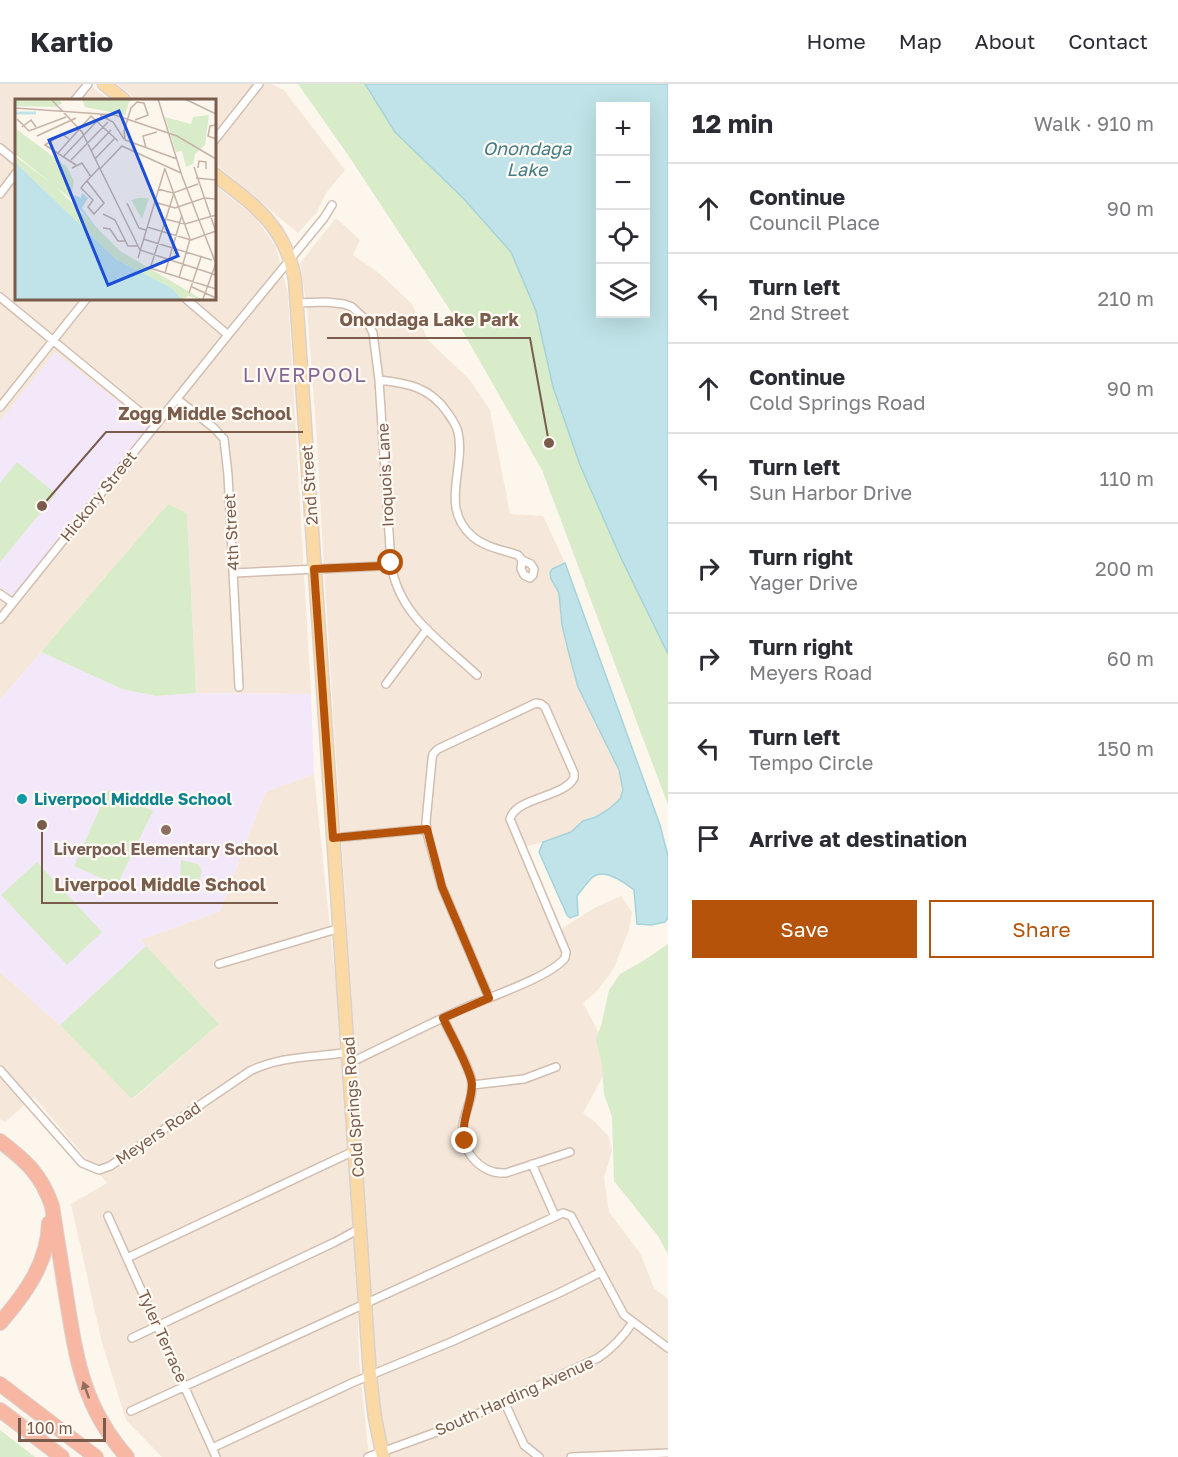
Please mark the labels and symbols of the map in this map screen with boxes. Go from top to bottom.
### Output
inset map [15,99,216,300]
water label: Onondaga Lake [483,137,572,180]
callout: Onondaga Lake Park [327,302,530,338]
text: Onondaga Lake Park [339,308,519,330]
district label: LIVERPOOL [243,362,367,386]
callout: Zogg Middle School [106,396,303,432]
text: Zogg Middle School [118,402,292,424]
street label: Iroquois Lane [372,423,398,527]
street label: 2nd Street [296,444,322,526]
street label: Hickory Street [55,447,141,545]
street label: 4th Street [219,493,243,571]
route start [377,549,403,575]
place label: Liverpool Midddle School [34,789,233,809]
marker: Liverpool Midddle School [15,792,29,806]
marker: Liverpool Elementary School [159,823,173,837]
place label: Liverpool Elementary School [54,839,279,859]
callout: Liverpool Middle School [42,867,278,903]
text: Liverpool Middle School [54,873,266,895]
street label: Cold Springs Road [338,1036,368,1178]
street label: Meyers Road [112,1097,204,1169]
route end [451,1127,477,1153]
street label: Tyler Terrace [134,1287,192,1385]
street label: South Harding Avenue [432,1352,596,1440]
one-way arrow [81,1380,91,1398]
scale bar [18,1415,106,1442]

